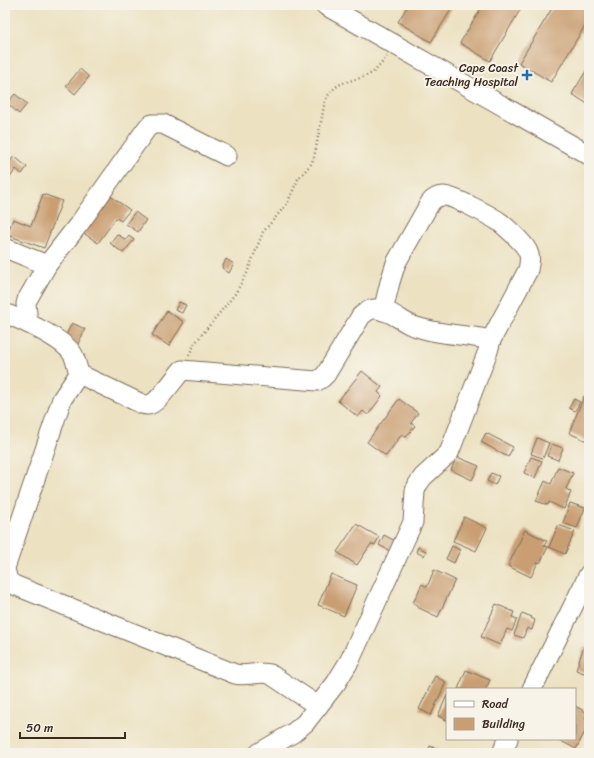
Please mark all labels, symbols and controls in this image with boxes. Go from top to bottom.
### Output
place label: Cape Coast Teaching Hospital [424,57,519,93]
marker: Cape Coast Teaching Hospital [521,69,533,81]
legend [446,688,576,740]
text: Road [482,693,509,715]
text: Building [482,713,525,735]
scale bar [20,714,125,740]
text: 50 m [26,717,53,739]

